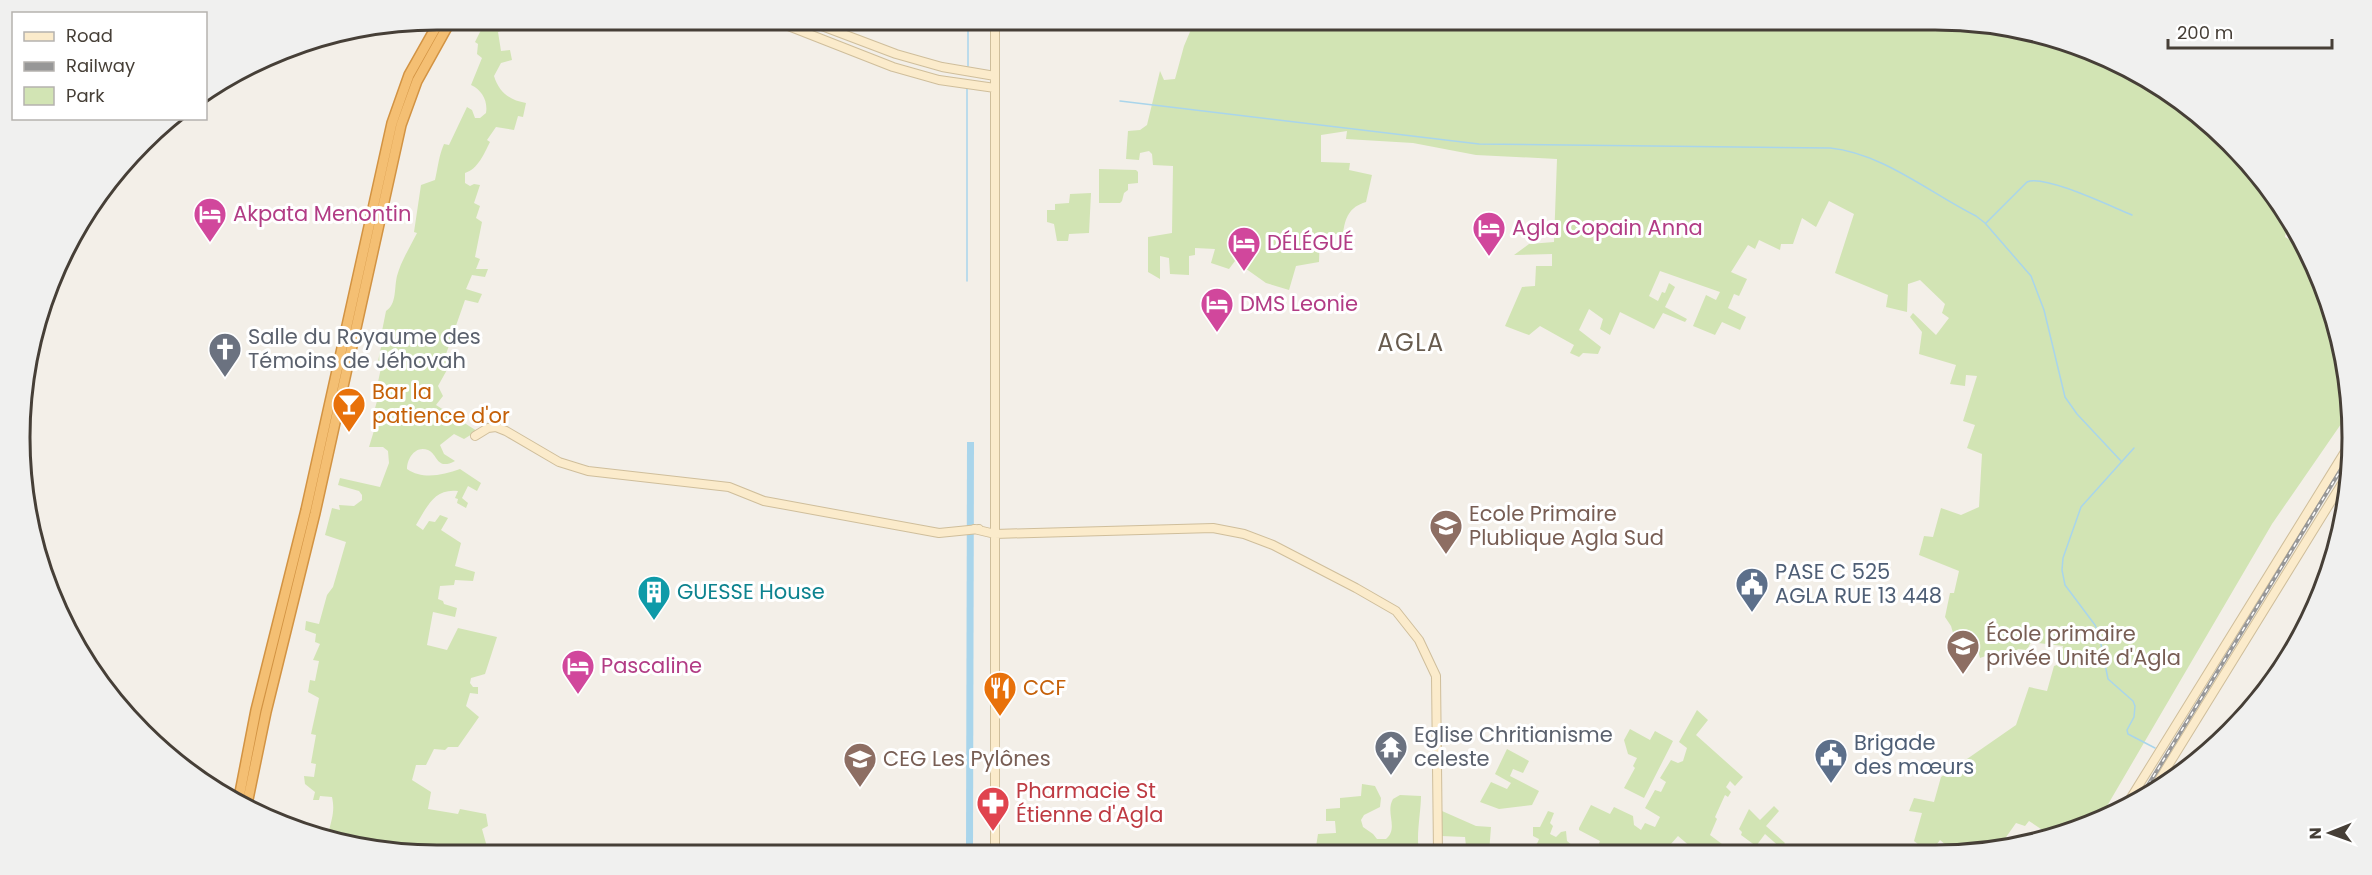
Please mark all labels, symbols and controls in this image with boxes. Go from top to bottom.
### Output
legend [12,12,207,120]
scale bar [2168,12,2332,50]
text: 200 m [2177,20,2233,45]
text: Road [66,23,113,48]
text: Railway [66,53,135,78]
text: Park [66,83,105,108]
hotel icon: Akpata Menontin [192,196,228,243]
place label: Akpata Menontin [233,199,411,228]
hotel icon: Agla Copain Anna [1471,210,1507,257]
place label: Agla Copain Anna [1512,213,1703,242]
hotel icon: DÉLÉGUÉ [1226,225,1262,272]
place label: DÉLÉGUÉ [1267,228,1354,257]
hotel icon: DMS Leonie [1199,286,1235,333]
place label: DMS Leonie [1240,289,1358,318]
place label: Salle du Royaume des Témoins de Jéhovah [248,322,481,375]
district label: AGLA [1377,326,1445,359]
church icon: Salle du Royaume des Témoins de Jéhovah [207,331,243,378]
place label: Bar la patience d'or [372,377,510,430]
bar icon: Bar la patience d'or [331,386,367,433]
place label: Ecole Primaire Plublique Agla Sud [1469,499,1664,552]
school or university icon: Ecole Primaire Plublique Agla Sud [1428,508,1464,555]
place label: PASE C 525 AGLA RUE 13 448 [1775,557,1942,610]
public building icon: PASE C 525 AGLA RUE 13 448 [1734,566,1770,613]
building icon: GUESSE House [636,574,672,621]
place label: GUESSE House [677,577,825,606]
place label: École primaire privée Unité d'Agla [1986,619,2181,672]
school or university icon: École primaire privée Unité d'Agla [1945,628,1981,675]
hotel icon: Pascaline [560,648,596,695]
place label: Pascaline [601,651,702,680]
restaurant icon: CCF [982,670,1018,717]
place label: CCF [1023,673,1066,702]
place label: Eglise Chritianisme celeste [1414,720,1613,773]
place label: Brigade des mœurs [1854,728,1974,781]
temple icon: Eglise Chritianisme celeste [1373,729,1409,776]
public building icon: Brigade des mœurs [1813,737,1849,784]
school or university icon: CEG Les Pylônes [842,741,878,788]
place label: CEG Les Pylônes [883,744,1051,773]
place label: Pharmacie St Étienne d'Agla [1016,776,1163,829]
pharmacy icon: Pharmacie St Étienne d'Agla [975,785,1011,832]
north arrow [2300,803,2360,863]
text: N [2304,827,2327,839]

